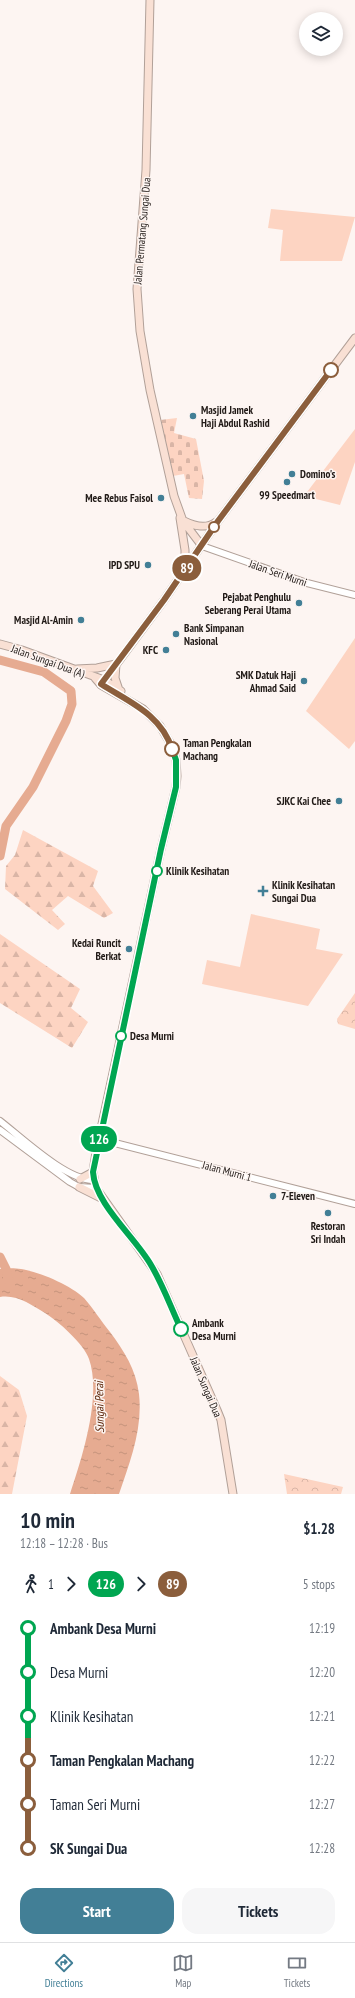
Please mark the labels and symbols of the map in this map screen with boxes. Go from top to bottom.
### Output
street label: Jalan Permatang Sungai Dua [130,177,154,286]
unlabelled marker [323,362,339,378]
place label: Masjid Jamek Haji Abdul Rashid [201,403,270,430]
marker: Masjid Jamek Haji Abdul Rashid [188,411,198,421]
place label: Domino's [300,467,335,481]
marker: Domino's [287,469,297,479]
marker: 99 Speedmart [282,477,292,487]
place label: 99 Speedmart [259,488,315,502]
place label: Mee Rebus Faisol [85,491,153,505]
marker: Mee Rebus Faisol [156,493,166,503]
unlabelled marker [208,521,220,533]
line badge: 89 [169,555,205,581]
street label: Jalan Seri Murni [246,556,309,589]
place label: IPD SPU [108,558,140,572]
marker: IPD SPU [143,560,153,570]
place label: Pejabat Penghulu Seberang Perai Utama [205,590,291,617]
marker: Pejabat Penghulu Seberang Perai Utama [294,598,304,608]
place label: Masjid Al-Amin [14,613,73,627]
marker: Masjid Al-Amin [76,615,86,625]
place label: Bank Simpanan Nasional [184,621,244,648]
marker: Bank Simpanan Nasional [171,629,181,639]
street label: Jalan Sungai Dua (A) [9,641,87,681]
place label: KFC [143,643,158,657]
marker: KFC [161,645,171,655]
place label: SMK Datuk Haji Ahmad Said [236,668,297,695]
marker: SMK Datuk Haji Ahmad Said [299,676,309,686]
place label: Taman Pengkalan Machang [183,736,252,763]
marker: Taman Pengkalan Machang [164,741,180,757]
place label: SJKC Kai Chee [277,794,331,808]
marker: SJKC Kai Chee [334,796,344,806]
place label: Klinik Kesihatan [166,864,229,878]
marker: Klinik Kesihatan [151,865,163,877]
place label: Klinik Kesihatan Sungai Dua [272,878,335,905]
marker: Klinik Kesihatan Sungai Dua [257,885,269,897]
place label: Kedai Runcit Berkat [72,936,122,963]
marker: Kedai Runcit Berkat [124,944,134,954]
place label: Desa Murni [130,1029,175,1043]
marker: Desa Murni [115,1030,127,1042]
line badge: 126 [76,1126,122,1152]
street label: Jalan Murni 1 [200,1157,253,1184]
place label: 7-Eleven [281,1189,315,1203]
marker: 7-Eleven [268,1191,278,1201]
marker: Restoran Sri Indah [323,1208,333,1218]
place label: Restoran Sri Indah [311,1219,345,1246]
place label: Ambank Desa Murni [191,1316,237,1343]
marker: Ambank Desa Murni [173,1321,189,1337]
street label: Jalan Sungai Dua [187,1354,225,1419]
water label: Sungai Perai [91,1380,107,1433]

